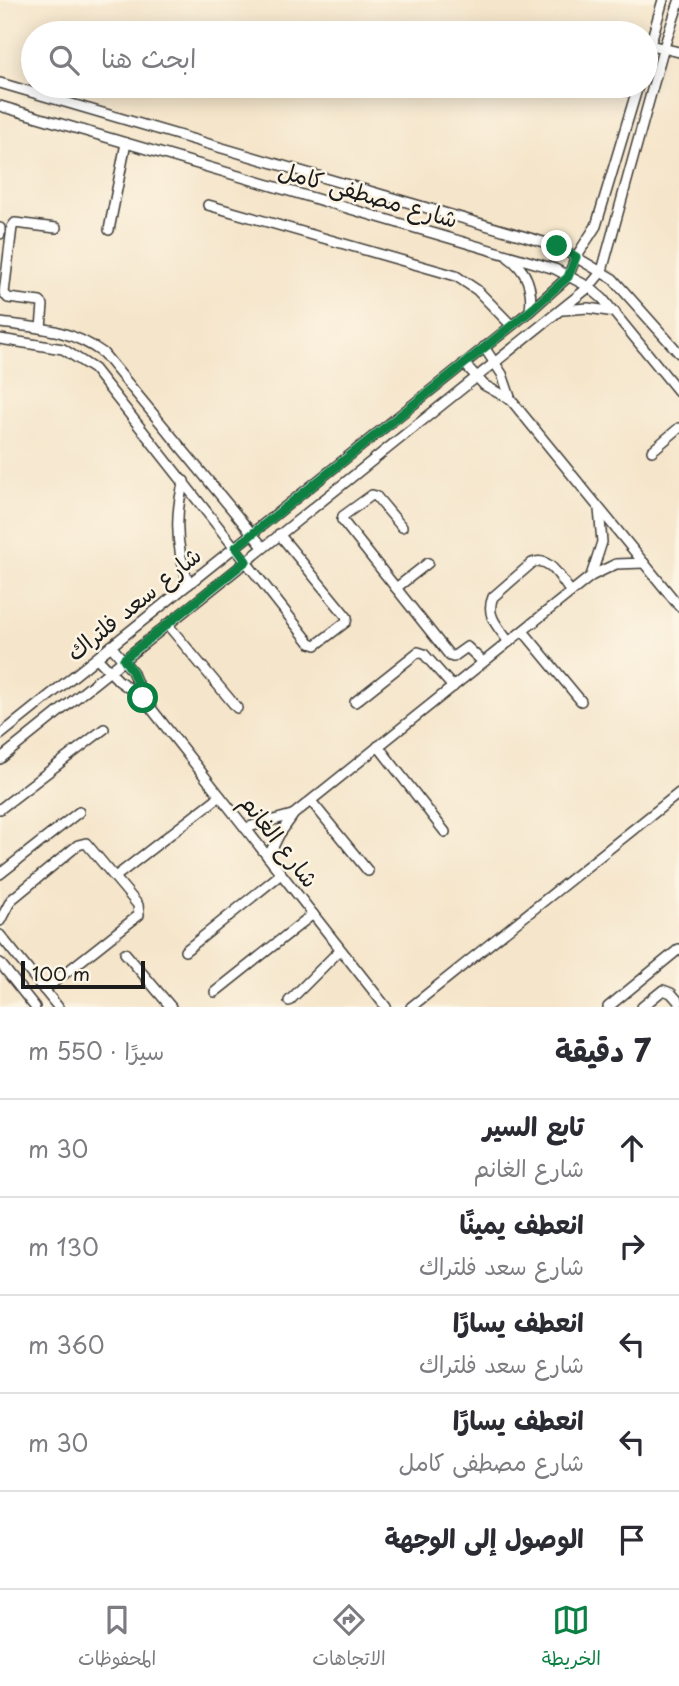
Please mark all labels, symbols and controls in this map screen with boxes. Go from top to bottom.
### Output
search box [21,21,658,98]
text: ابحث هنا [101,38,196,77]
icon: search [45,41,83,79]
street label: شارع مصطفى كامل [274,151,462,236]
route end [541,230,572,261]
street label: شارع سعد فلتراك [58,537,208,668]
route start [127,682,158,713]
street label: شارع الغانم [231,786,328,896]
scale bar [21,958,145,990]
text: 100 m [32,959,90,987]
text: 7 دقيقة [555,1027,651,1072]
text: سيرًا · 550 m [28,1033,164,1068]
text: تابع السير [483,1106,584,1145]
icon: ahead [613,1129,651,1167]
text: 30 m [28,1131,88,1166]
text: شارع الغانم [473,1150,584,1185]
text: انعطف يمينًا [460,1204,584,1243]
icon: right [613,1227,651,1265]
text: 130 m [28,1229,99,1264]
text: شارع سعد فلتراك [419,1248,584,1283]
text: انعطف يسارًا [453,1302,584,1341]
icon: left [613,1325,651,1363]
text: 360 m [28,1327,105,1362]
text: شارع سعد فلتراك [419,1346,584,1381]
text: انعطف يسارًا [453,1400,584,1439]
icon: left [613,1423,651,1461]
text: 30 m [28,1425,88,1460]
text: شارع مصطفى كامل [399,1444,584,1479]
text: الوصول إلى الوجهة [385,1518,584,1557]
icon: arrive [613,1521,651,1559]
tab: المحفوظات [78,1601,156,1675]
tab: الاتجاهات [312,1601,386,1675]
tab: الخريطة [542,1601,601,1675]

